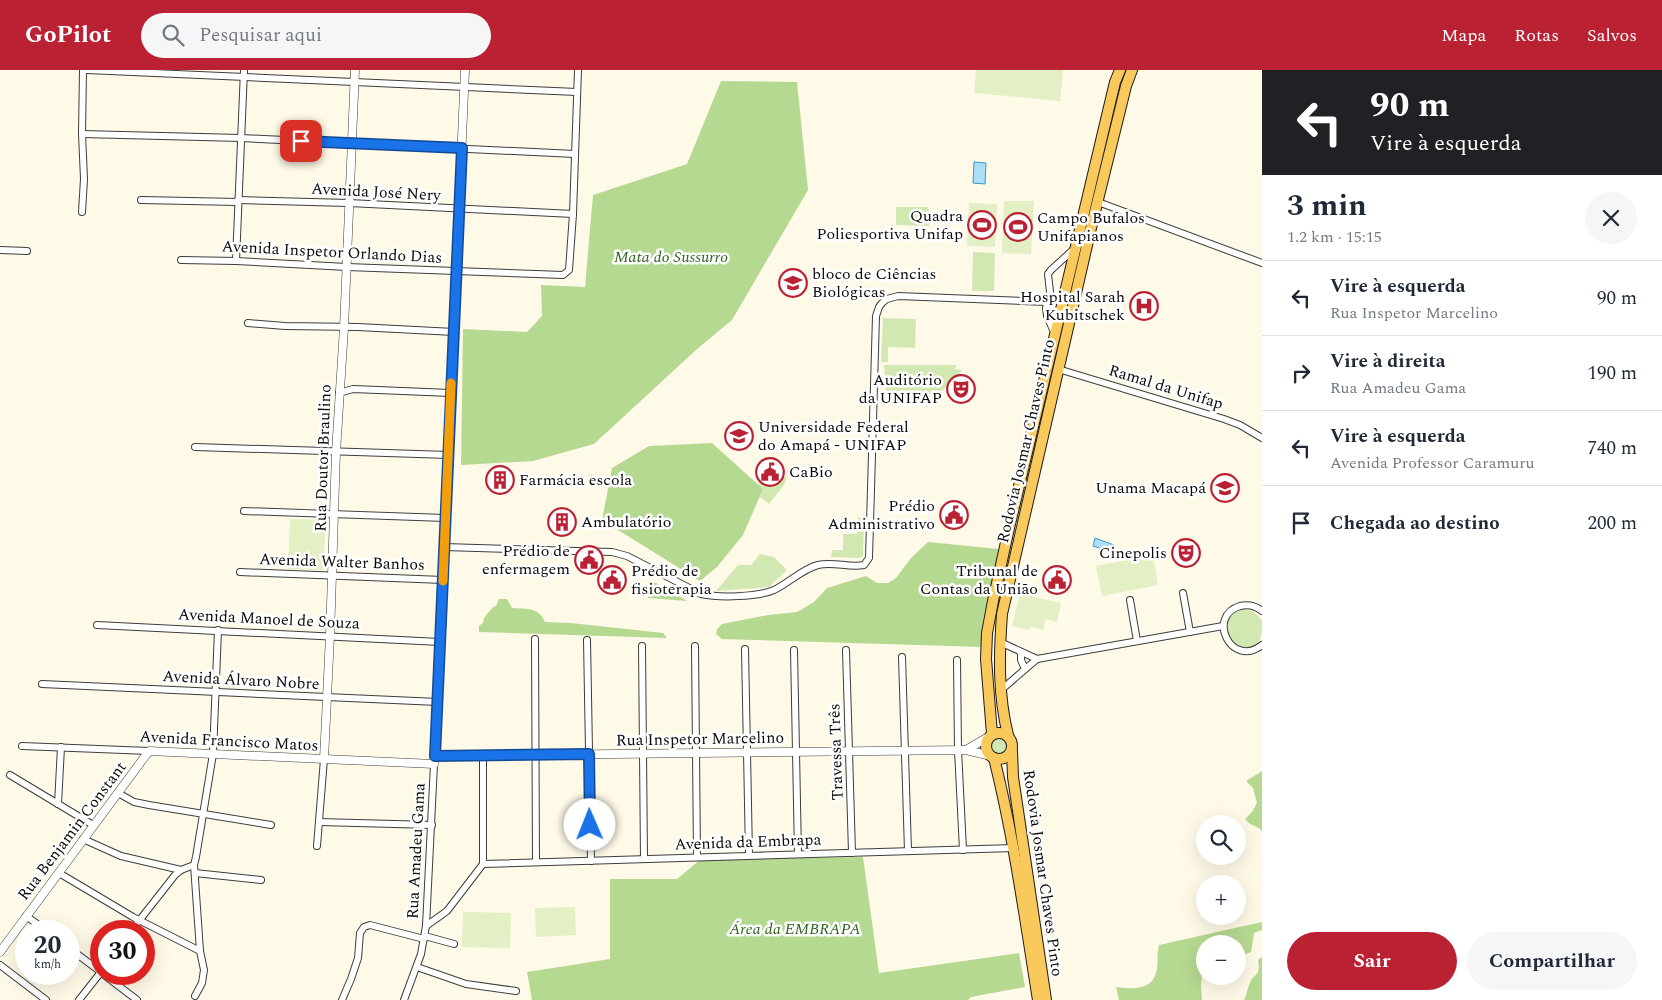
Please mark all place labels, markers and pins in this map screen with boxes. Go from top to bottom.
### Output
pin [280,120,322,162]
place label: Quadra Poliesportiva Unifap [817,204,963,246]
place label: Campo Bufalos Unifapianos [1037,206,1145,248]
sports icon: Quadra Poliesportiva Unifap [967,210,997,240]
sports icon: Campo Bufalos Unifapianos [1003,212,1033,242]
place label: bloco de Ciências Biológicas [812,262,936,304]
school or university icon: bloco de Ciências Biológicas [778,268,808,298]
place label: Hospital Sarah Kubitschek [1020,285,1125,327]
hospital icon: Hospital Sarah Kubitschek [1129,291,1159,321]
place label: Auditório da UNIFAP [859,368,942,410]
theatre icon: Auditório da UNIFAP [946,374,976,404]
place label: Universidade Federal do Amapá - UNIFAP [758,415,909,457]
school or university icon: Universidade Federal do Amapá - UNIFAP [724,421,754,451]
public building icon: CaBio [755,457,785,487]
place label: CaBio [789,460,833,484]
building icon: Farmácia escola [485,465,515,495]
place label: Farmácia escola [519,468,632,492]
school or university icon: Unama Macapá [1210,473,1240,503]
place label: Unama Macapá [1095,476,1206,500]
place label: Prédio Administrativo [828,494,935,536]
public building icon: Prédio Administrativo [939,500,969,530]
building icon: Ambulatório [547,507,577,537]
place label: Ambulatório [581,510,671,534]
theatre icon: Cinepolis [1171,538,1201,568]
place label: Prédio de enfermagem [482,539,570,581]
place label: Cinepolis [1099,541,1167,565]
public building icon: Prédio de enfermagem [574,545,604,575]
place label: Prédio de fisioterapia [631,559,712,601]
place label: Tribunal de Contas da União [920,559,1038,601]
public building icon: Prédio de fisioterapia [597,565,627,595]
public building icon: Tribunal de Contas da União [1042,565,1072,595]

